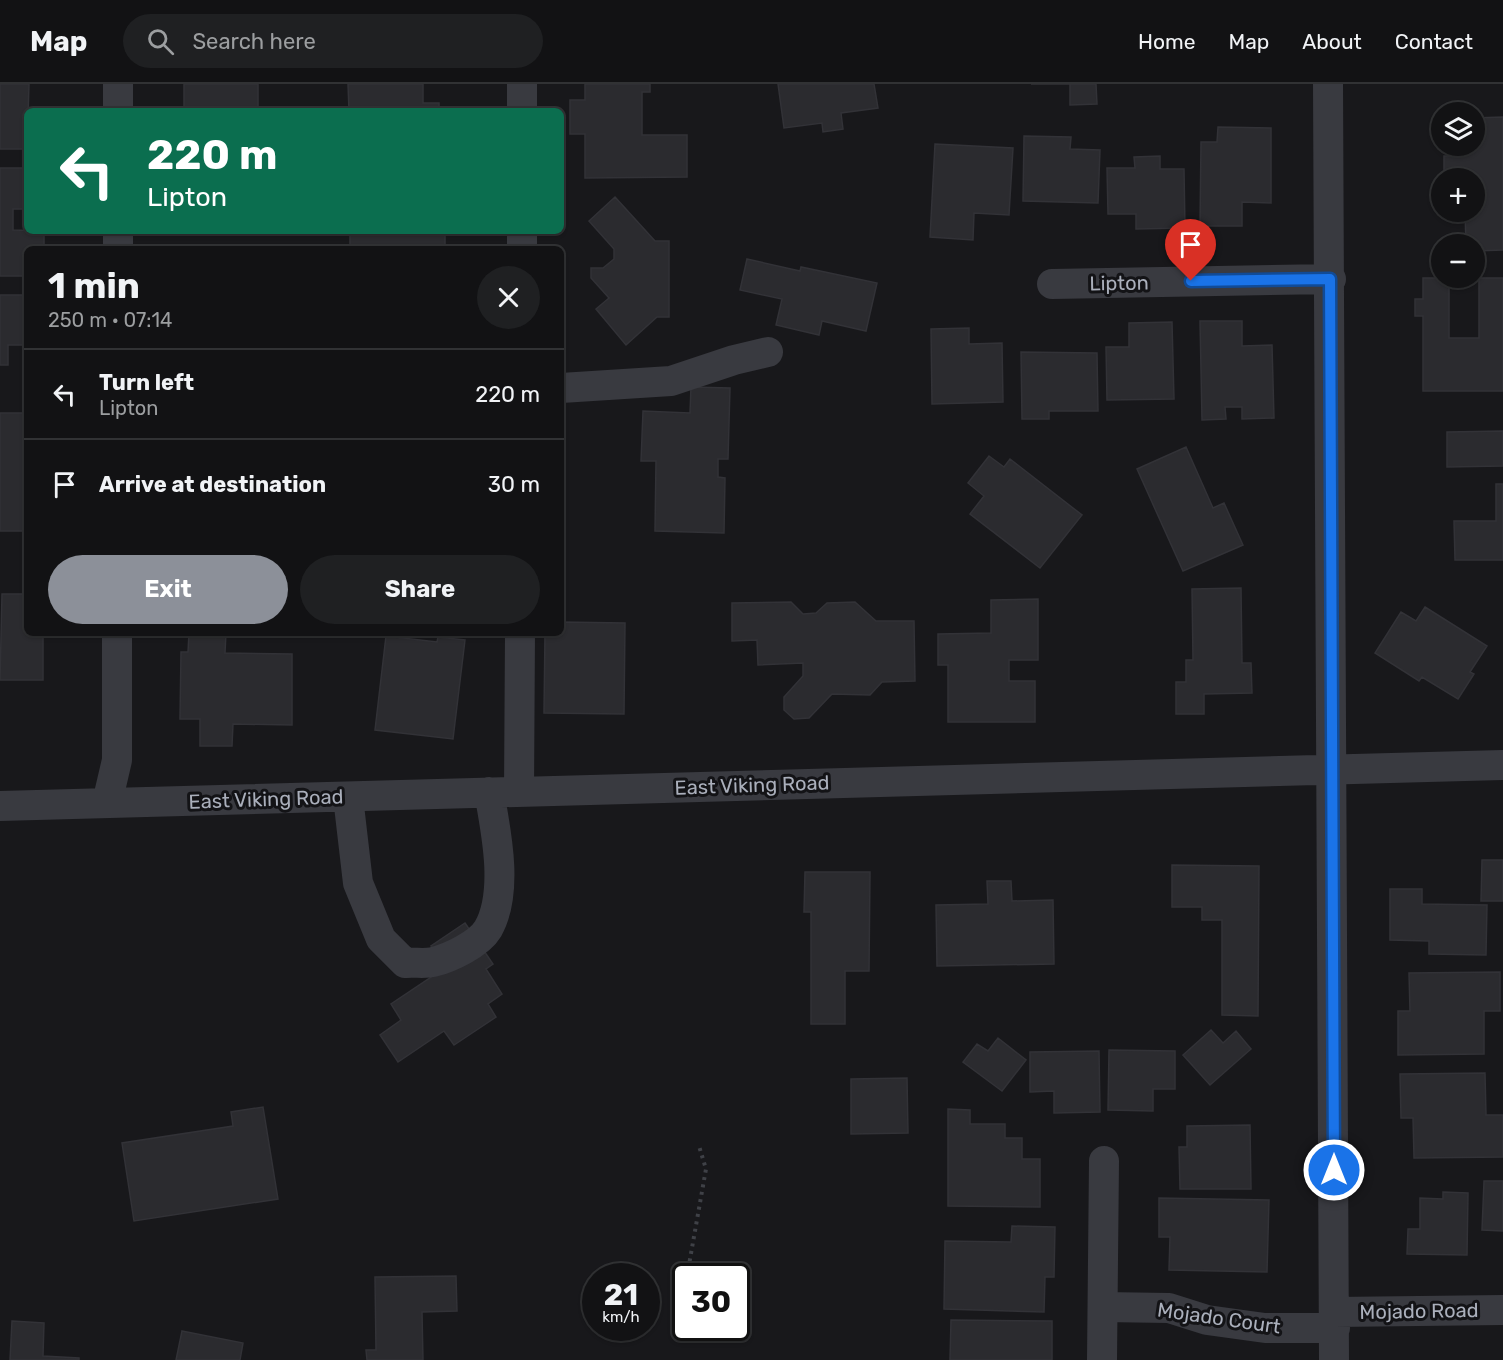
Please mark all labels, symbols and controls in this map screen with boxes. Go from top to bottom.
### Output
search box [123,14,543,68]
text: Map [30,25,87,58]
icon: search [144,25,177,58]
text: Search here [192,28,316,55]
text: Home [1138,29,1195,54]
text: Map [1228,29,1269,54]
text: About [1302,29,1362,54]
text: Contact [1395,29,1473,54]
map controls [1431,102,1485,288]
button: layers [1431,102,1485,156]
text: 220 m [147,130,278,180]
icon: left [48,132,126,210]
button: + [1431,168,1485,222]
text: Lipton [147,181,227,213]
pin [1165,219,1216,281]
icon: arrive [1174,228,1207,261]
button: − [1431,234,1485,288]
text: 1 min [48,264,140,307]
button: close [477,266,540,329]
street label: Lipton [1089,270,1149,296]
text: 250 m · 07:14 [48,308,172,332]
text: Turn left [99,369,194,396]
icon: left [48,378,81,411]
text: 220 m [475,381,540,408]
text: Lipton [99,396,158,420]
icon: arrive [48,468,81,501]
text: Arrive at destination [99,471,326,498]
text: 30 m [488,471,540,498]
button: Exit [48,555,288,624]
button: Share [300,555,540,624]
street label: East Viking Road [674,770,830,800]
street label: East Viking Road [188,784,344,814]
position arrow [1302,1138,1366,1202]
speed limit sign: 30 [672,1263,750,1341]
text: 21 [604,1277,638,1313]
street label: Mojado Court [1156,1297,1282,1339]
street label: Mojado Road [1359,1298,1479,1324]
text: km/h [602,1308,640,1326]

